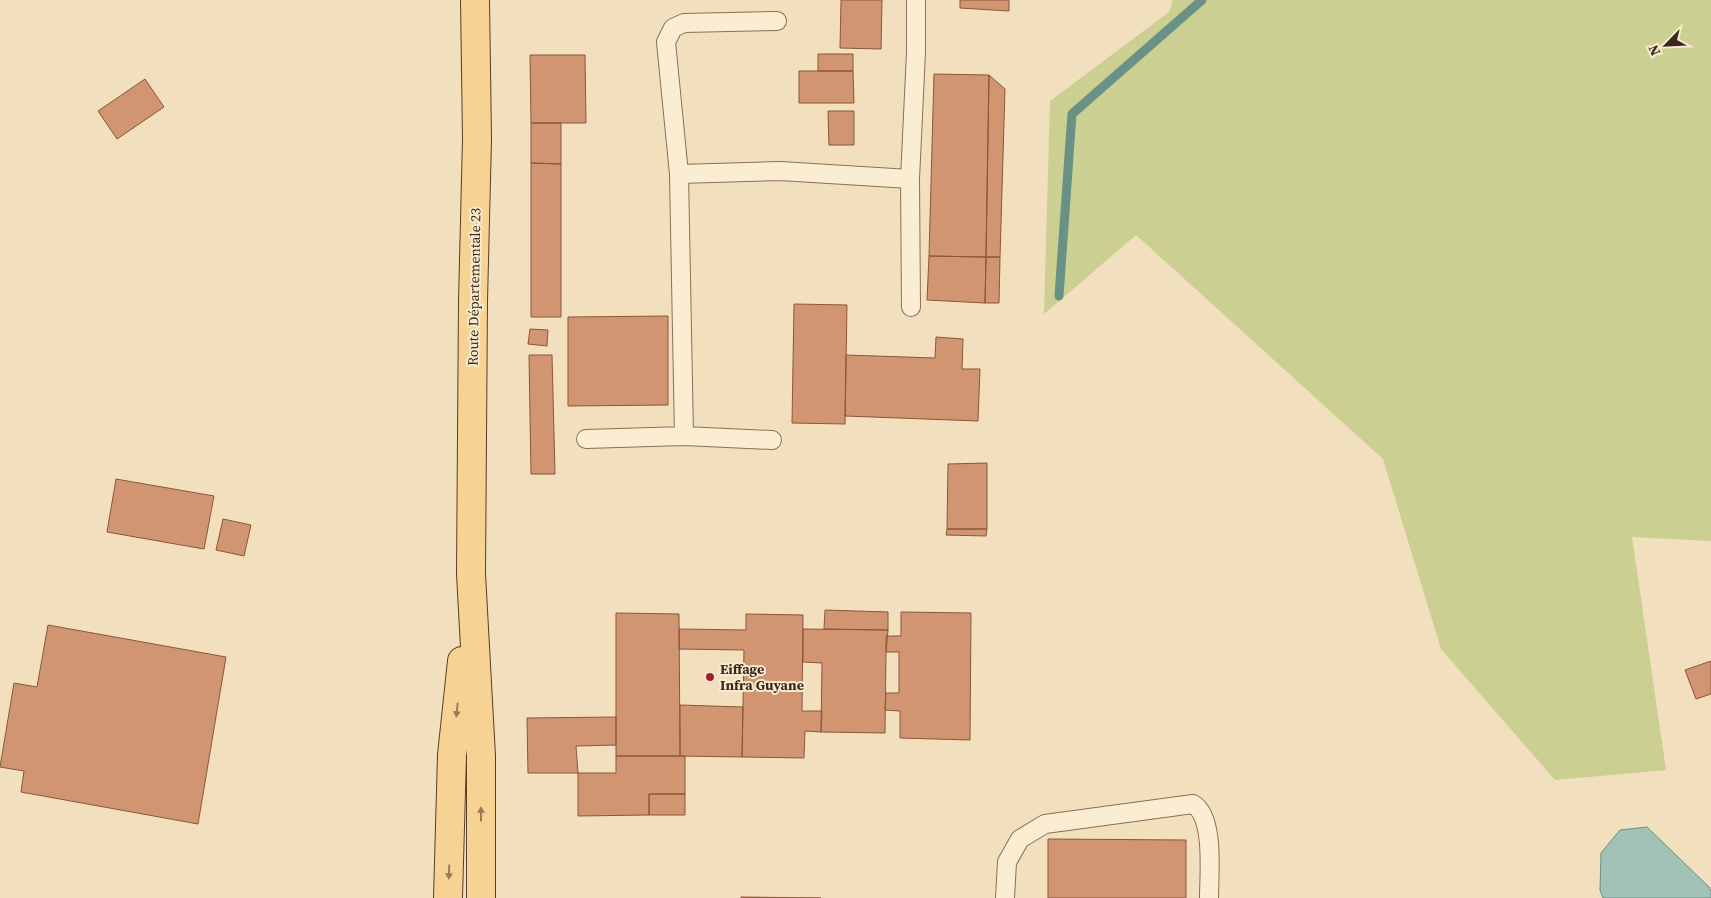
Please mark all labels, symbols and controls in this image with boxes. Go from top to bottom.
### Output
north arrow [1641,20,1691,70]
text: N [1643,42,1665,59]
street label: Route Départementale 23 [463,208,485,366]
place label: Eiffage Infra Guyane [720,659,804,695]
marker: Eiffage Infra Guyane [704,671,716,683]
one-way arrow [453,702,461,718]
one-way arrow [477,806,485,822]
one-way arrow [444,864,452,880]

